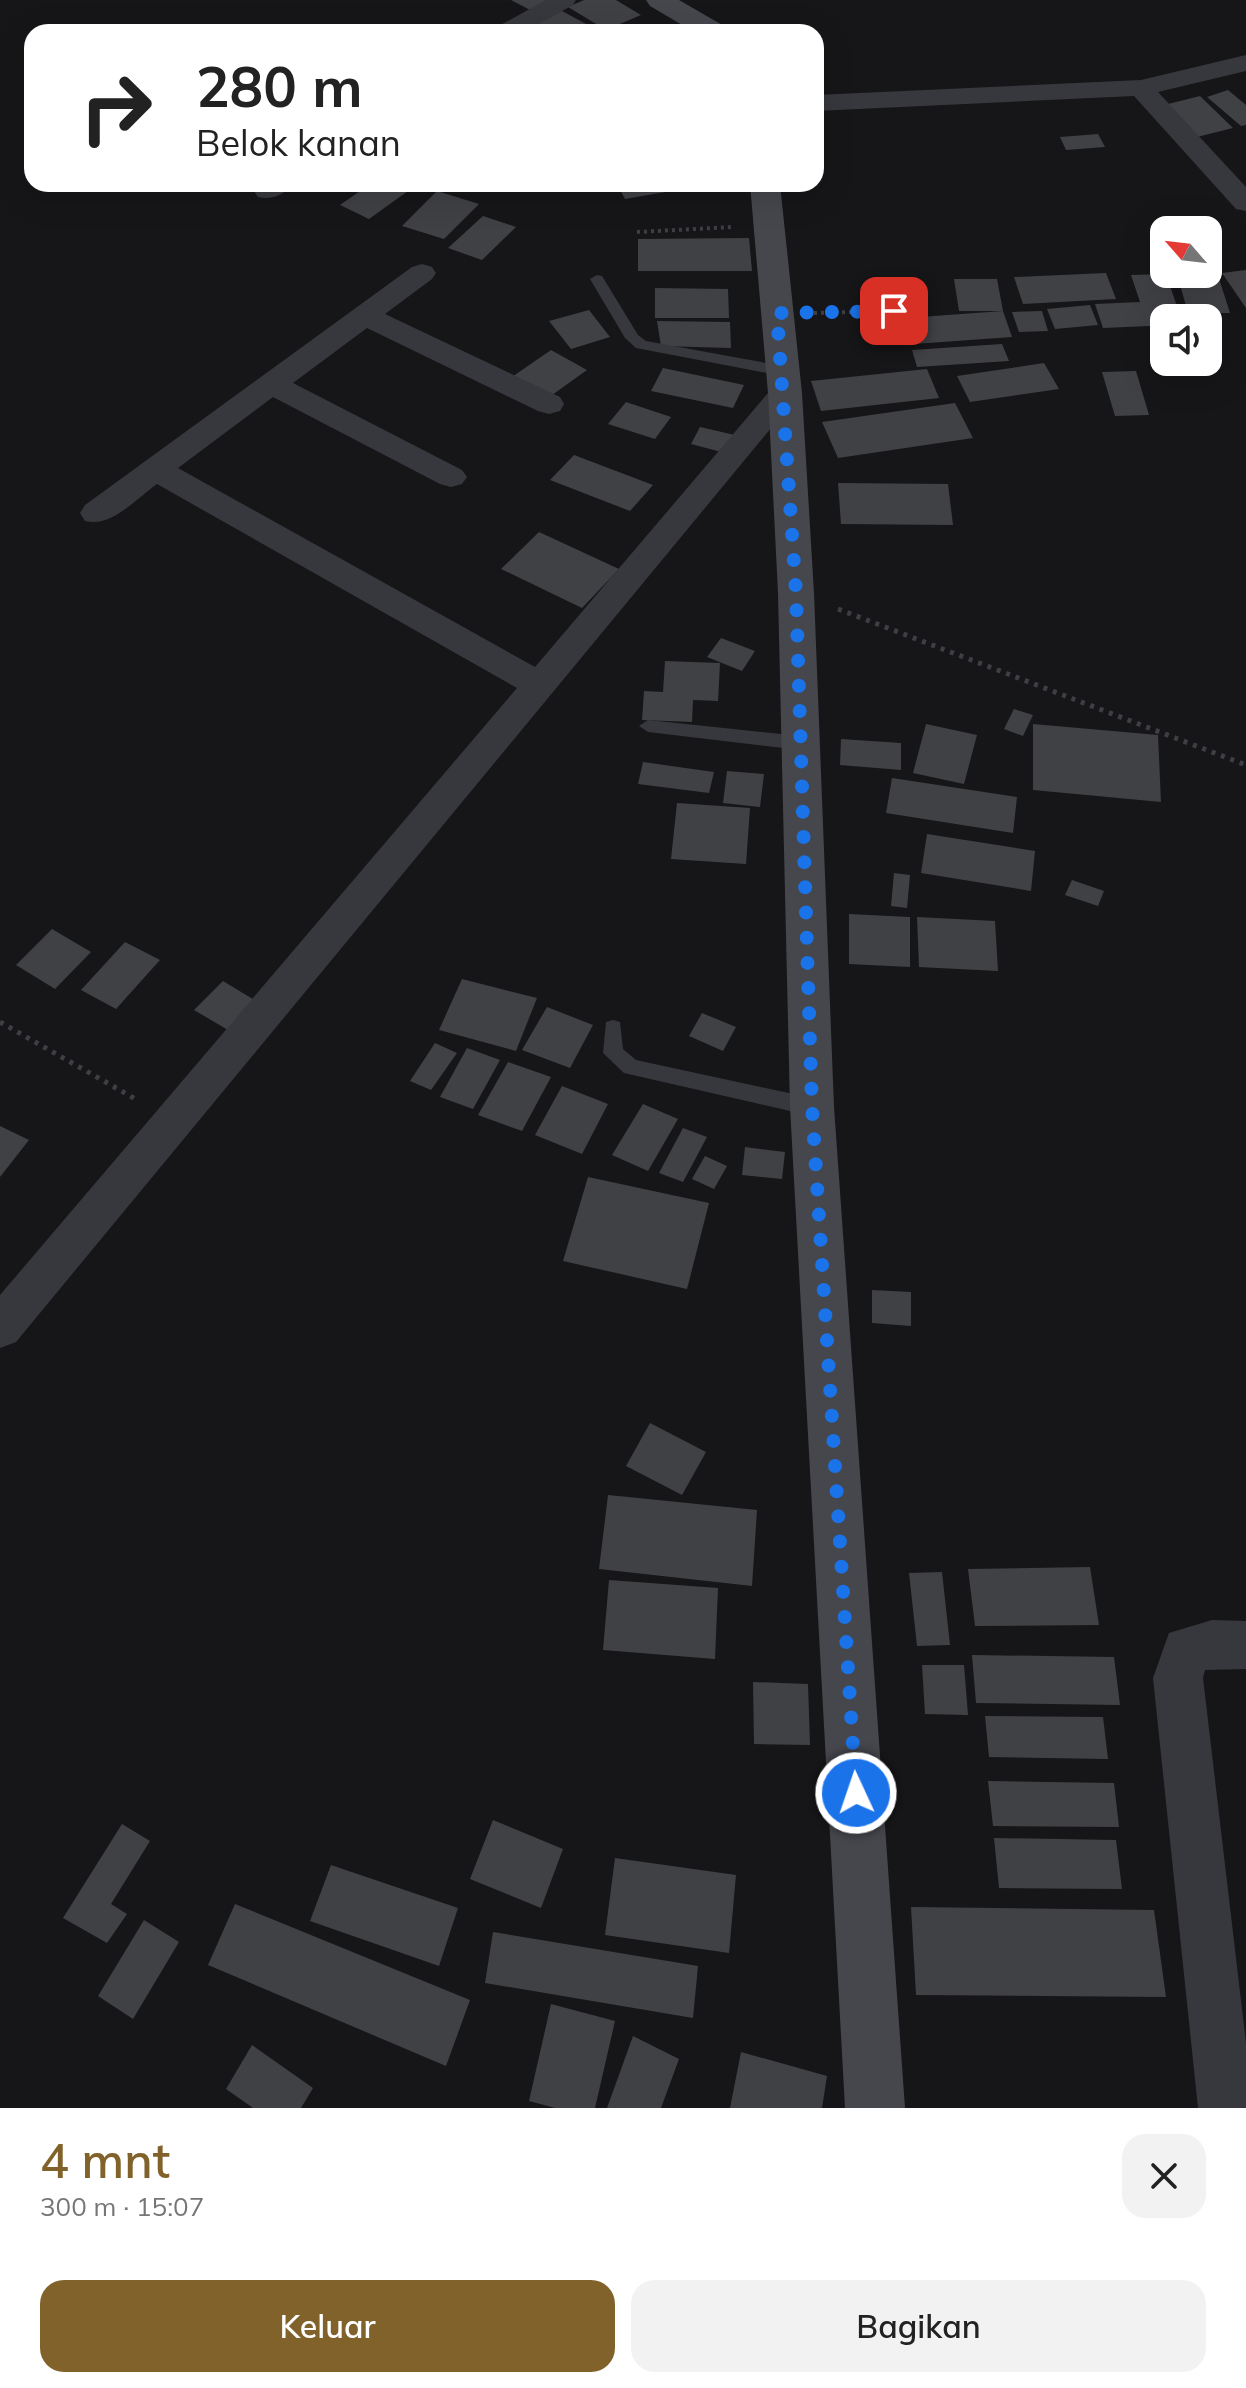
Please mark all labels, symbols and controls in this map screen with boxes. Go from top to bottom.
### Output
text: 280 m [196,51,363,121]
icon: right [64,56,168,160]
text: Belok kanan [196,120,401,165]
north arrow [1150,216,1222,288]
map controls [1150,216,1222,376]
pin [860,277,928,345]
icon: arrive [872,289,916,333]
button: sound [1150,304,1222,376]
position arrow [814,1751,898,1835]
text: 4 mnt [40,2130,170,2190]
button: close [1122,2134,1206,2218]
text: 300 m · 15:07 [40,2190,204,2223]
button: Keluar [40,2280,615,2372]
button: Bagikan [631,2280,1206,2372]

